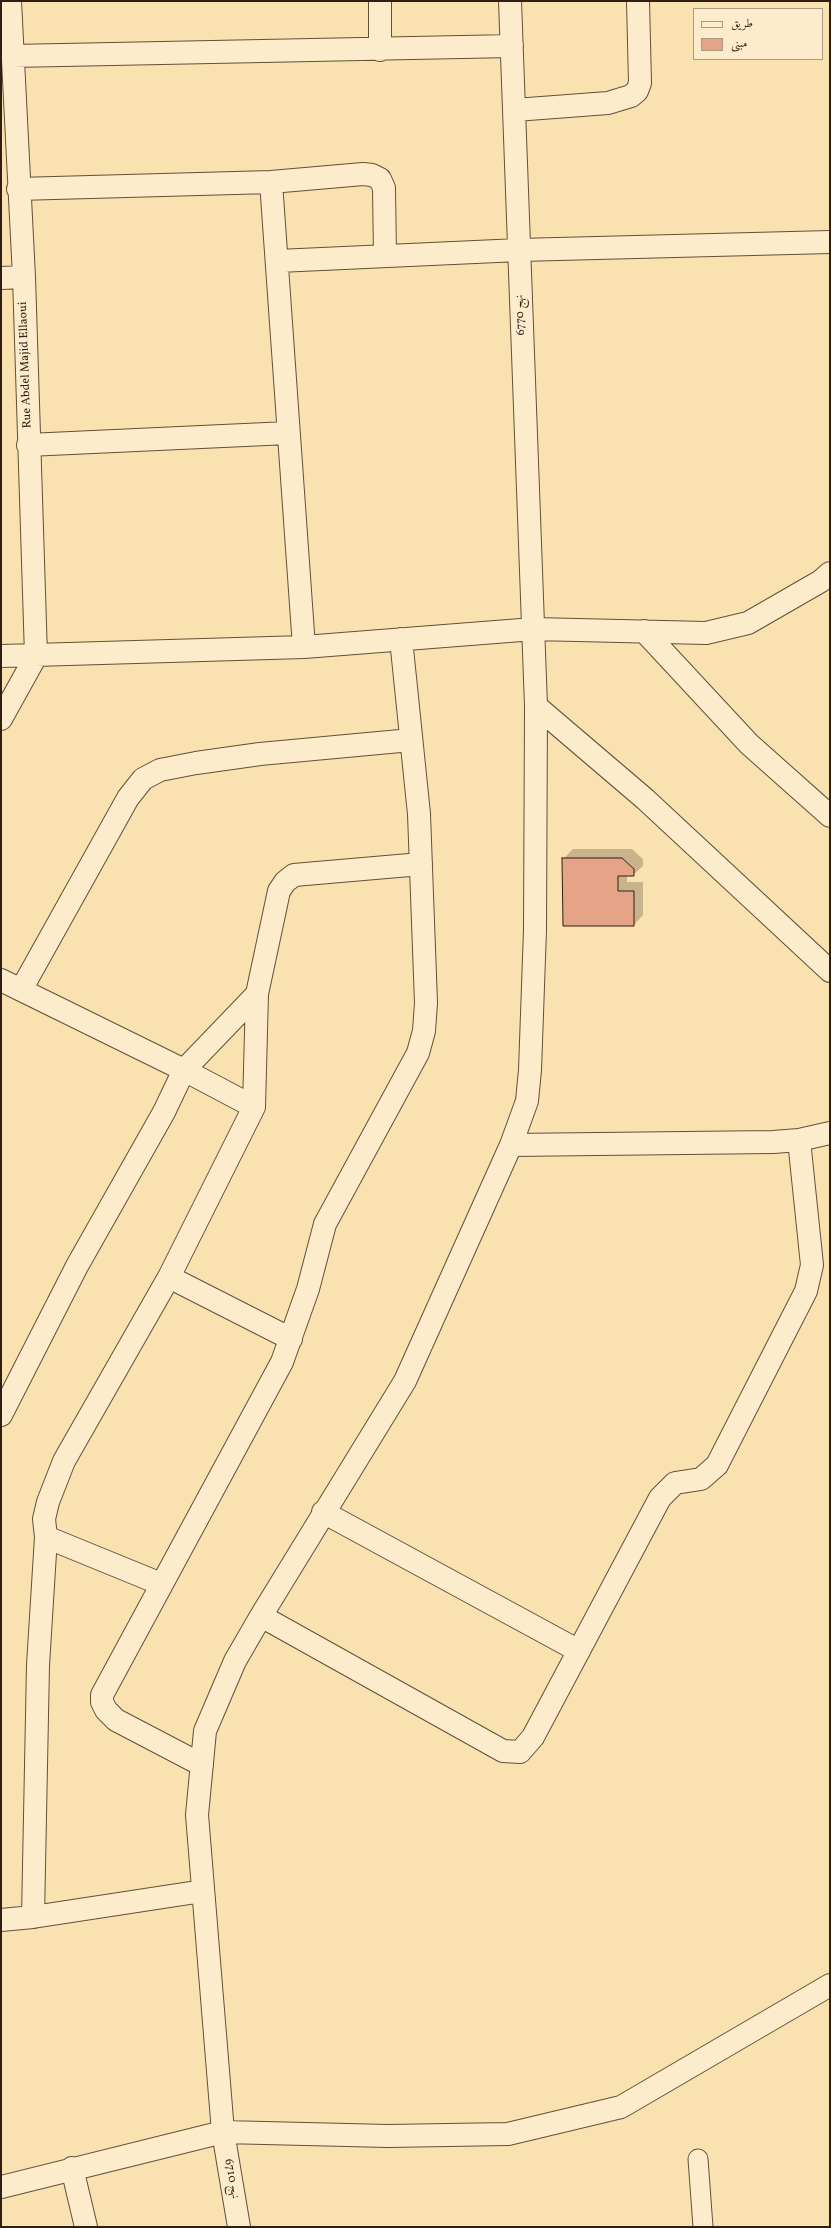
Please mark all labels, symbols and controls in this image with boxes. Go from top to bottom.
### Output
legend [693,8,823,60]
text: طريق [731,16,753,32]
text: مبنى [731,36,747,52]
street label: نهج 6770 [513,294,529,336]
street label: Rue Abdel Majid Ellaoui [17,301,35,429]
street label: نهج 6710 [220,2158,242,2200]

